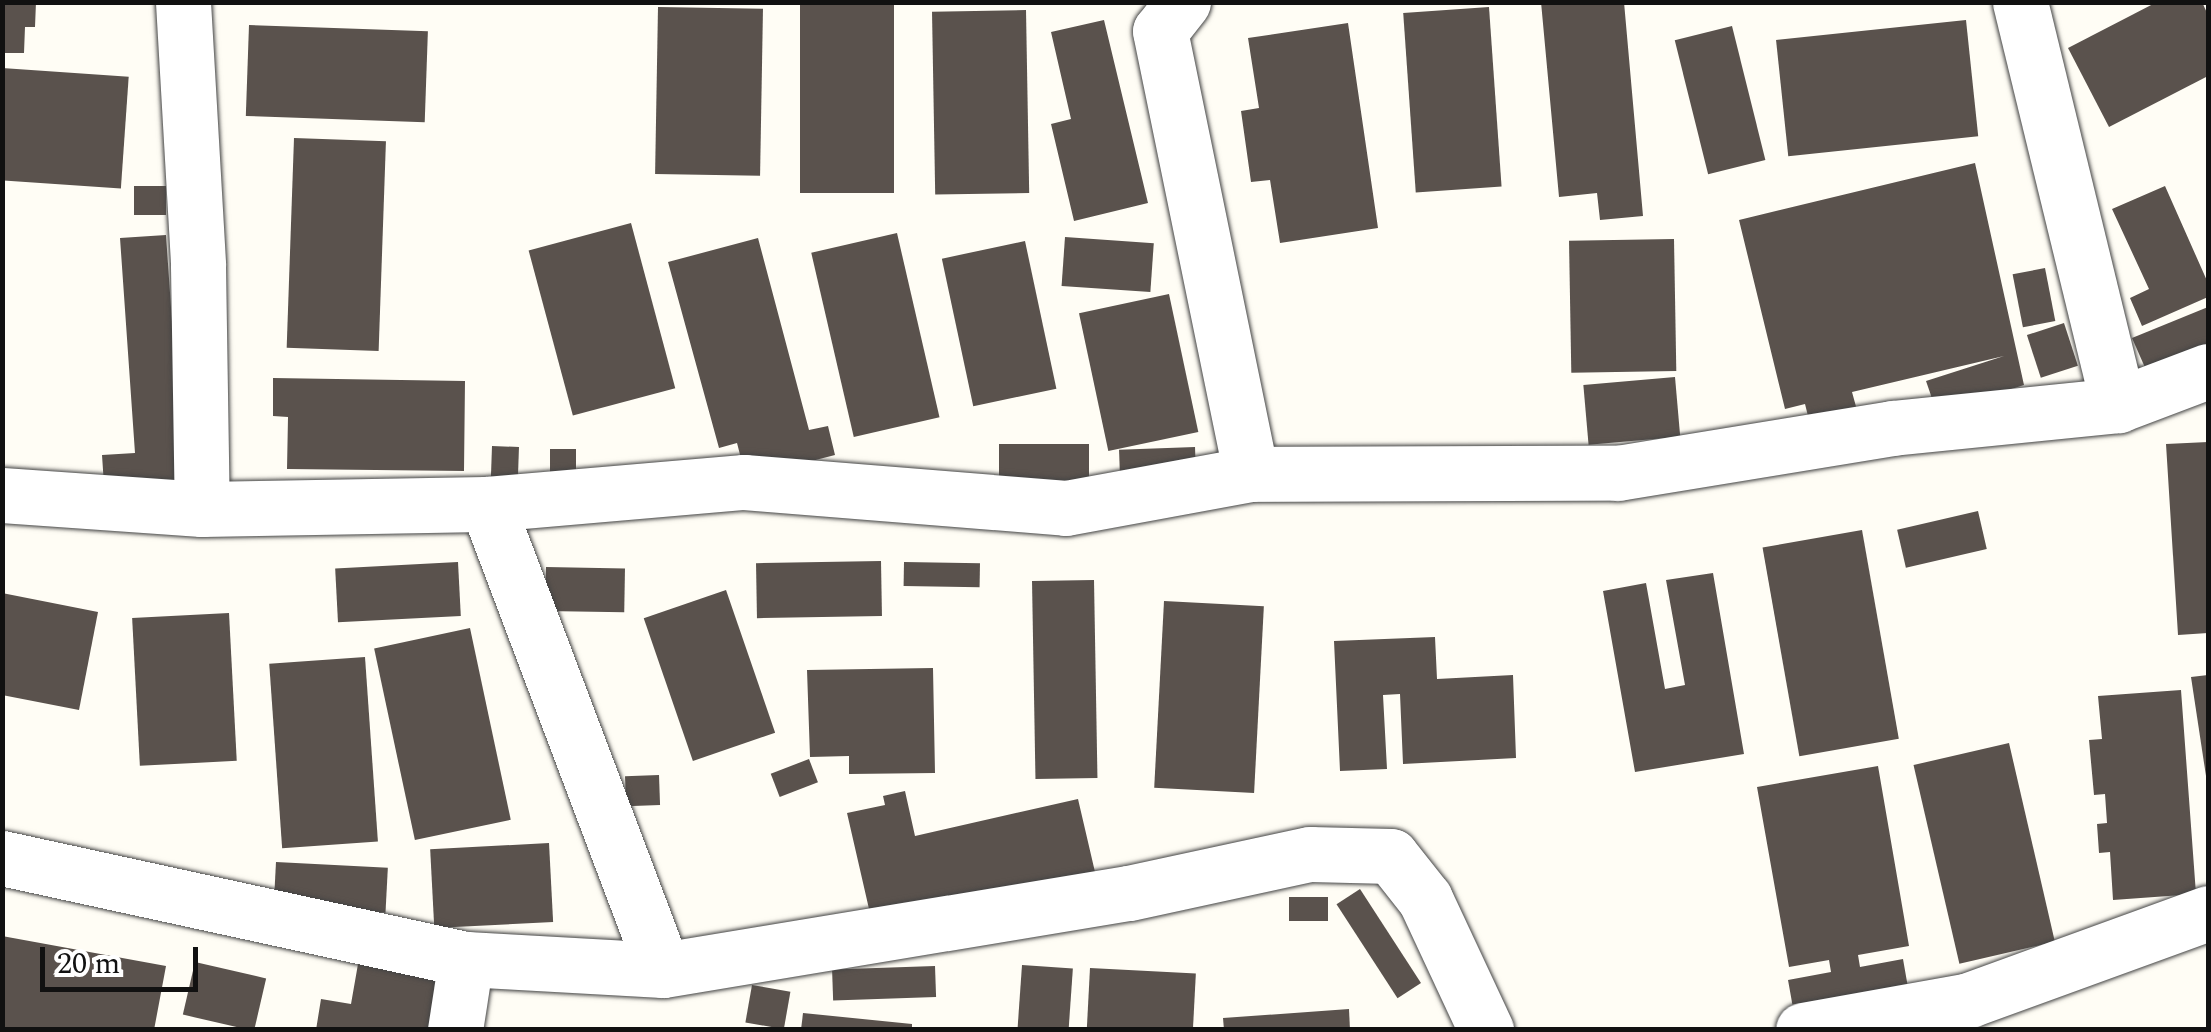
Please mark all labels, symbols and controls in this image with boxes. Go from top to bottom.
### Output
scale bar [45,927,202,989]
text: 20 m [57,941,120,987]

